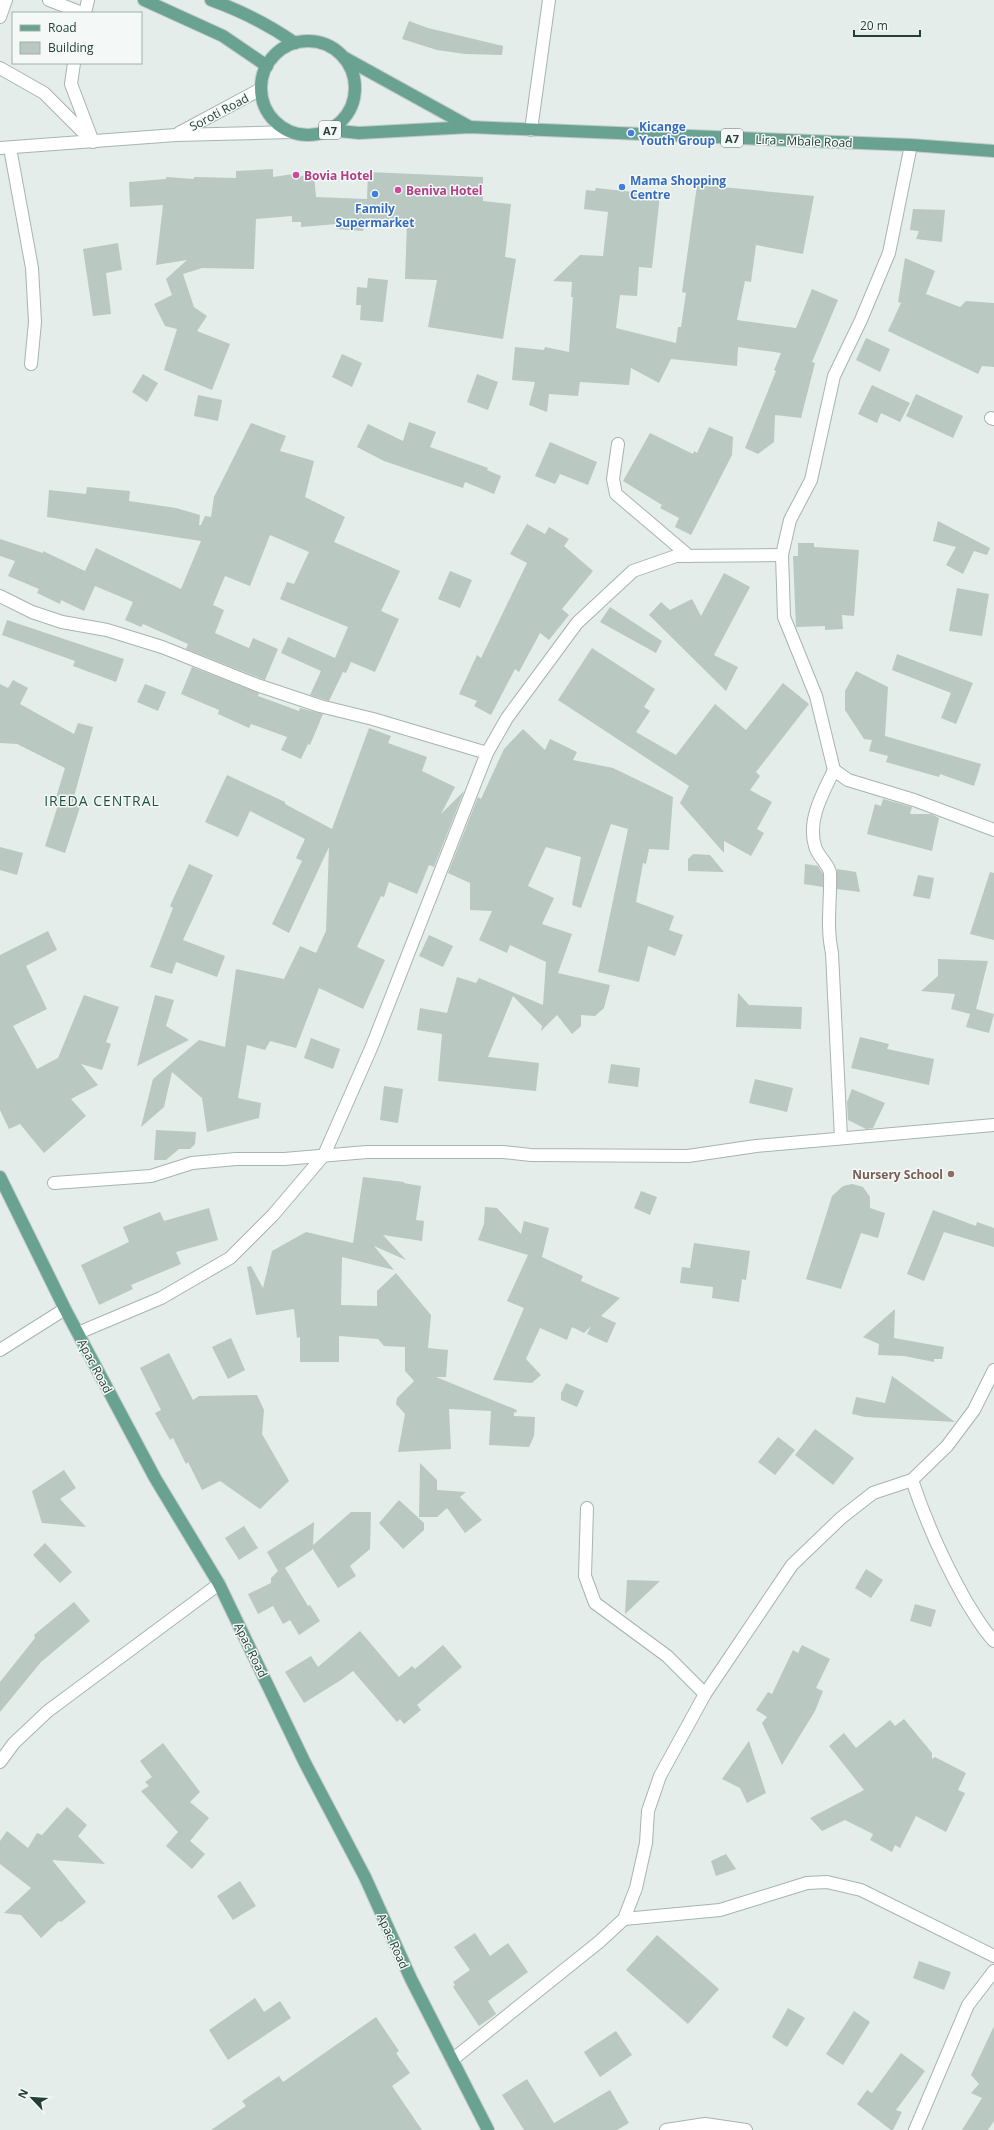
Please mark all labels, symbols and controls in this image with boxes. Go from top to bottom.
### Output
legend [12,12,142,64]
scale bar [854,12,920,38]
text: 20 m [860,17,888,34]
text: Road [48,19,77,36]
text: Building [48,39,94,56]
street label: Soroti Road [186,89,252,135]
place label: Kicange Youth Group [639,118,715,149]
road number: A7 [319,121,341,139]
marker: Kicange Youth Group [626,128,636,138]
road number: A7 [721,129,743,147]
street label: Lira - Mbale Road [755,131,853,151]
place label: Bovia Hotel [304,167,373,184]
marker: Bovia Hotel [291,170,301,180]
place label: Mama Shopping Centre [630,172,726,203]
place label: Beniva Hotel [406,182,482,199]
marker: Mama Shopping Centre [617,182,627,192]
marker: Beniva Hotel [393,185,403,195]
marker: Family Supermarket [370,189,380,199]
place label: Family Supermarket [336,200,414,231]
district label: IREDA CENTRAL [44,791,160,810]
place label: Nursery School [852,1166,943,1183]
marker: Nursery School [946,1169,956,1179]
street label: Apac Road [74,1336,116,1396]
street label: Apac Road [230,1620,272,1680]
street label: Apac Road [373,1911,413,1971]
north arrow [12,2078,52,2118]
text: N [14,2086,31,2101]

